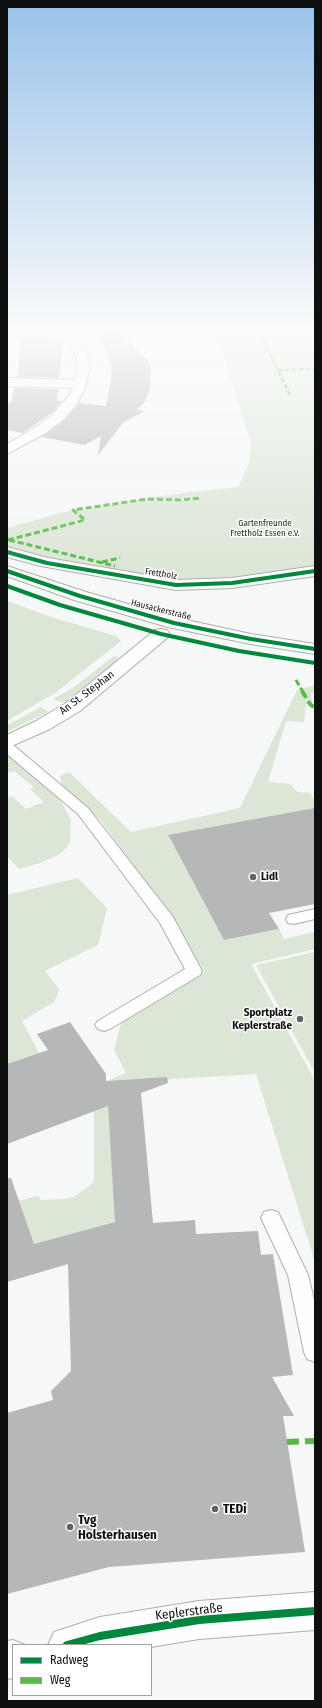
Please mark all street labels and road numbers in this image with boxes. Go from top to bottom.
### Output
street label: Frettholz [144,566,178,582]
street label: Hausackerstraße [130,597,192,623]
street label: An St. Stephan [57,668,117,718]
street label: Keplerstraße [154,1600,224,1624]

